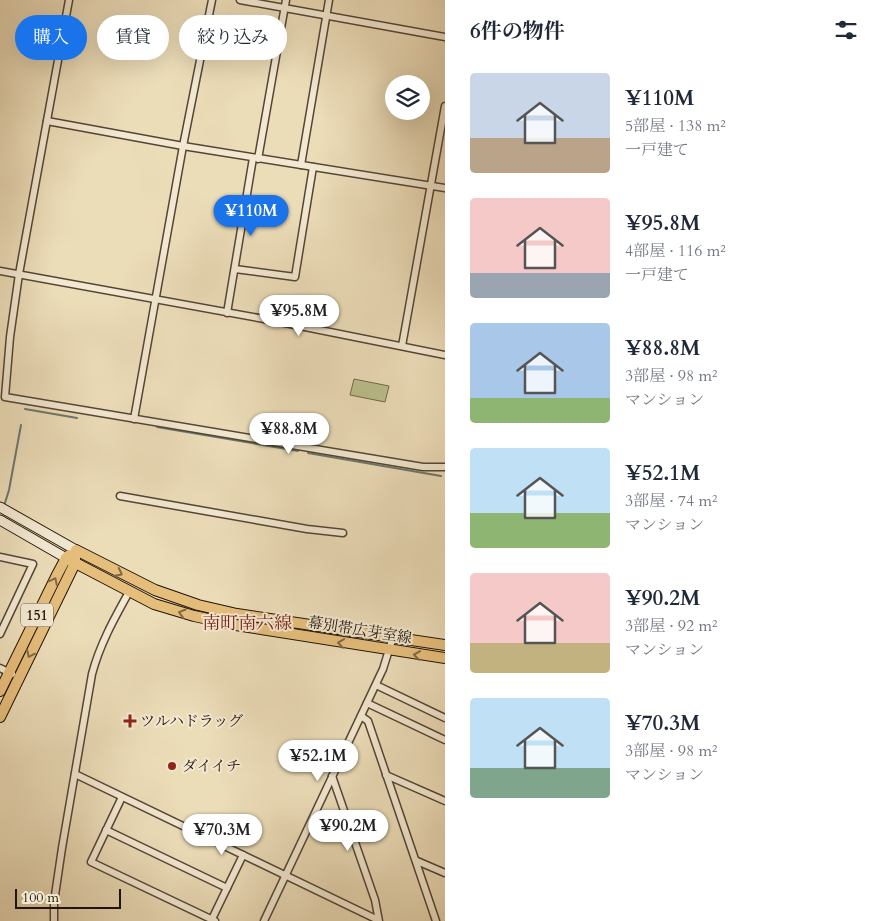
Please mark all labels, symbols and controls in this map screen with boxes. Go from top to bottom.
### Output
chip: 購入 [15,15,87,60]
chip: 賃貸 [97,15,169,60]
chip: 絞り込み [179,15,287,60]
icon: filters [832,16,860,44]
text: 6件の物件 [470,17,565,46]
map controls [385,75,430,120]
button: layers [385,75,430,120]
text: ¥110M [625,84,694,113]
icon: home [510,93,570,153]
text: 5部屋 · 138 m² [625,115,726,137]
text: 一戸建て [625,139,689,161]
pin: ¥110M [216,194,286,237]
text: ¥110M [225,200,277,222]
text: ¥95.8M [625,209,701,238]
icon: home [510,218,570,278]
text: 4部屋 · 116 m² [625,240,726,262]
text: 一戸建て [625,264,689,286]
pin: ¥95.8M [258,294,340,337]
text: ¥95.8M [270,300,328,322]
text: ¥88.8M [625,334,701,363]
icon: home [510,343,570,403]
text: 3部屋 · 98 m² [625,365,717,387]
text: マンション [625,389,704,411]
pin: ¥88.8M [248,412,330,455]
text: ¥88.8M [260,418,318,440]
text: ¥52.1M [625,459,701,488]
icon: home [510,468,570,528]
text: 3部屋 · 74 m² [625,490,717,512]
text: マンション [625,514,704,536]
one-way arrow [114,567,123,577]
one-way arrow [48,577,58,586]
text: ¥90.2M [625,584,701,613]
icon: home [510,593,570,653]
road number: 151 [21,604,53,626]
one-way arrow [178,608,186,618]
district label: 南町南六線 [202,611,292,636]
street label: 幕別帯広芽室線 [307,612,413,648]
text: 3部屋 · 92 m² [625,615,717,637]
one-way arrow [337,638,346,648]
text: マンション [625,639,704,661]
one-way arrow [26,648,36,657]
one-way arrow [413,650,422,660]
text: ¥70.3M [625,709,701,738]
place label: ツルハドラッグ [140,711,243,731]
marker: ツルハドラッグ [124,715,136,727]
icon: home [510,718,570,778]
pin: ¥52.1M [277,740,359,782]
text: 3部屋 · 98 m² [625,740,717,762]
text: ¥52.1M [289,745,347,767]
place label: ダイイチ [182,756,241,776]
marker: ダイイチ [166,760,178,772]
text: マンション [625,764,704,786]
pin: ¥90.2M [307,810,389,852]
pin: ¥70.3M [181,814,263,856]
text: ¥90.2M [319,815,377,837]
text: ¥70.3M [193,819,251,841]
scale bar [15,886,121,909]
text: 100 m [22,888,59,907]

